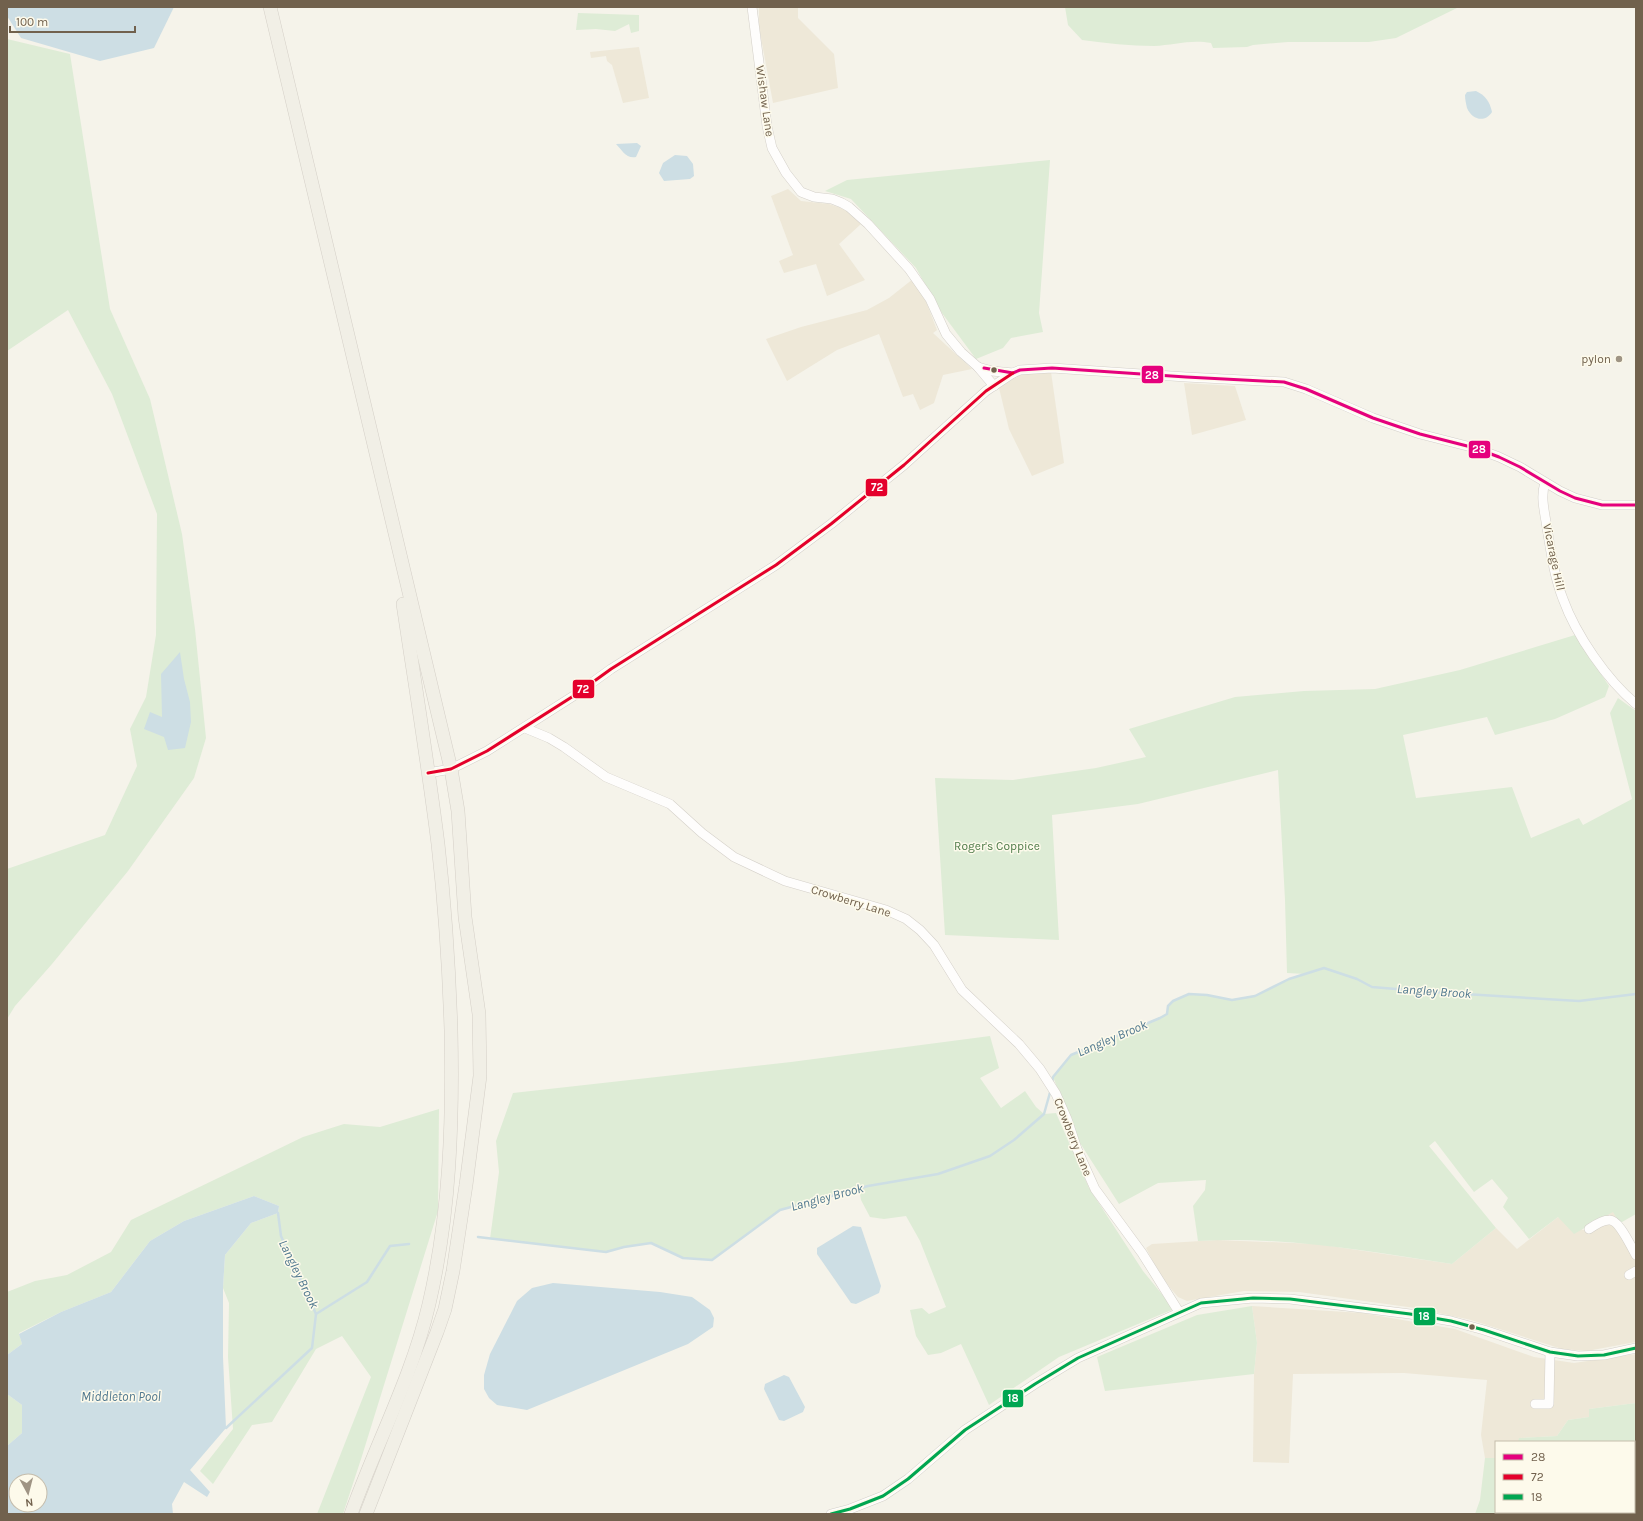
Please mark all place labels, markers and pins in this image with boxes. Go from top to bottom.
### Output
place label: pylon [1581,352,1611,366]
marker: pylon [1614,354,1624,364]
unlabelled marker [989,365,999,375]
unlabelled marker [1467,1322,1477,1332]

